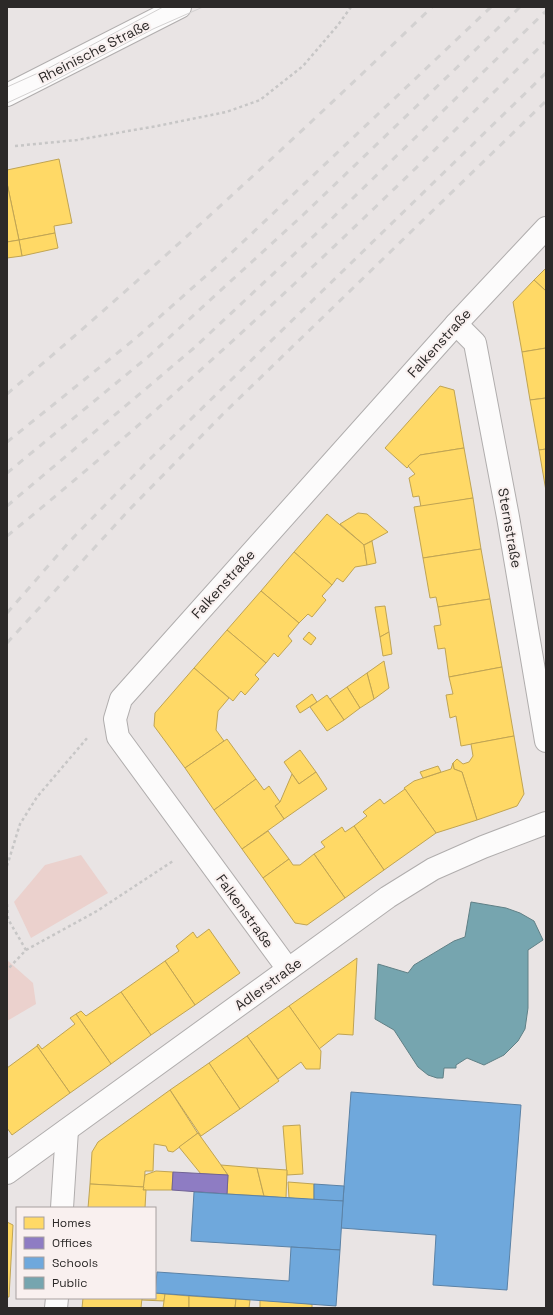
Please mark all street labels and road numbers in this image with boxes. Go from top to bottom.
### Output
street label: Rheinische Straße [35,15,153,87]
street label: Falkenstraße [403,305,475,381]
street label: Sternstraße [494,487,526,569]
street label: Falkenstraße [187,546,259,622]
street label: Falkenstraße [212,871,278,951]
street label: Adlerstraße [231,954,305,1014]

